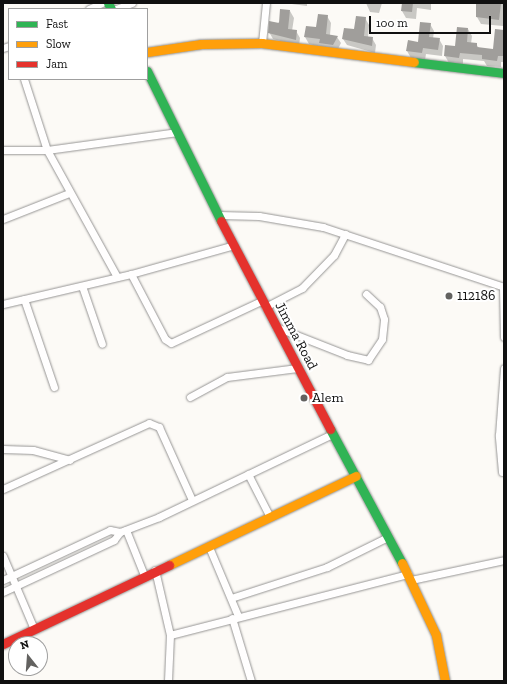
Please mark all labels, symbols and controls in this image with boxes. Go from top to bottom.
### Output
legend [8,8,148,80]
scale bar [371,8,493,34]
text: 100 m [376,16,408,30]
text: Fast [46,17,68,31]
text: Slow [46,37,71,51]
text: Jam [46,57,67,71]
place label: 112186 [457,288,495,304]
marker: 112186 [444,291,454,301]
street label: Jimma Road [271,299,321,373]
place label: Alem [312,390,343,406]
marker: Alem [299,393,309,403]
north arrow [8,636,48,676]
text: N [19,638,31,652]

